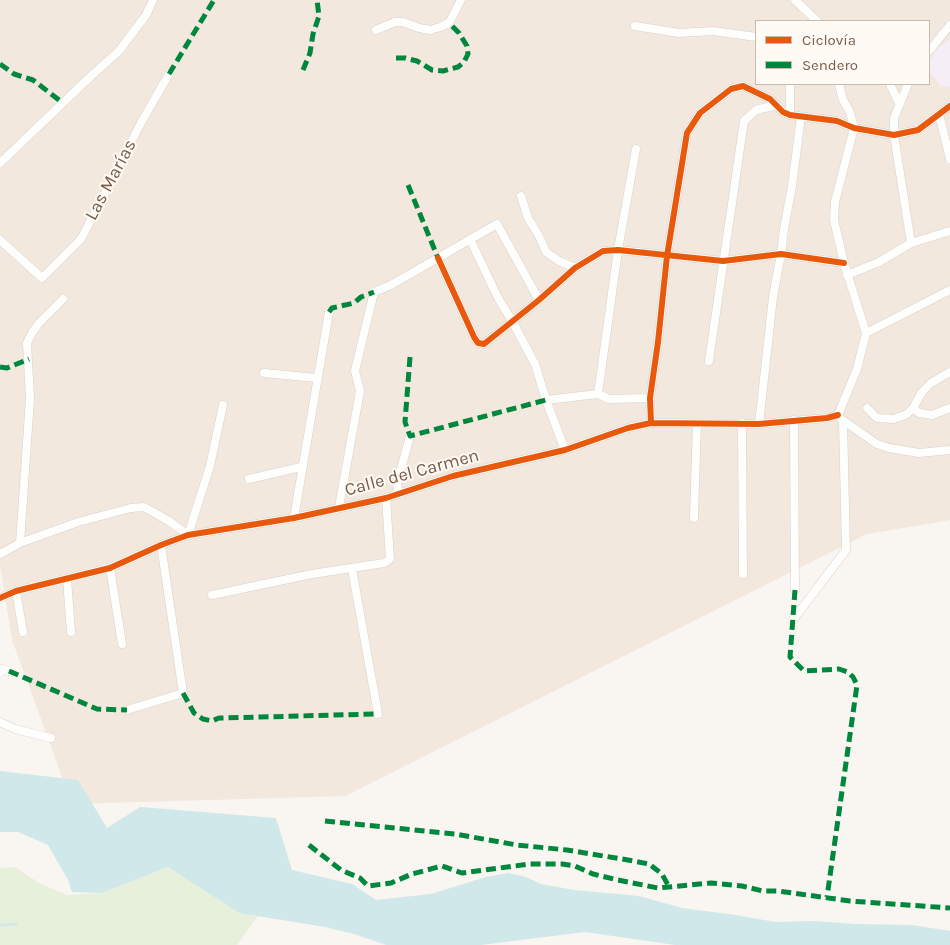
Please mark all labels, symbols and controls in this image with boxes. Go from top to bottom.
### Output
legend [755,20,930,85]
text: Ciclovía [802,31,856,49]
text: Sendero [802,56,858,74]
street label: Las Marías [81,136,141,224]
street label: Calle del Carmen [342,445,482,501]

